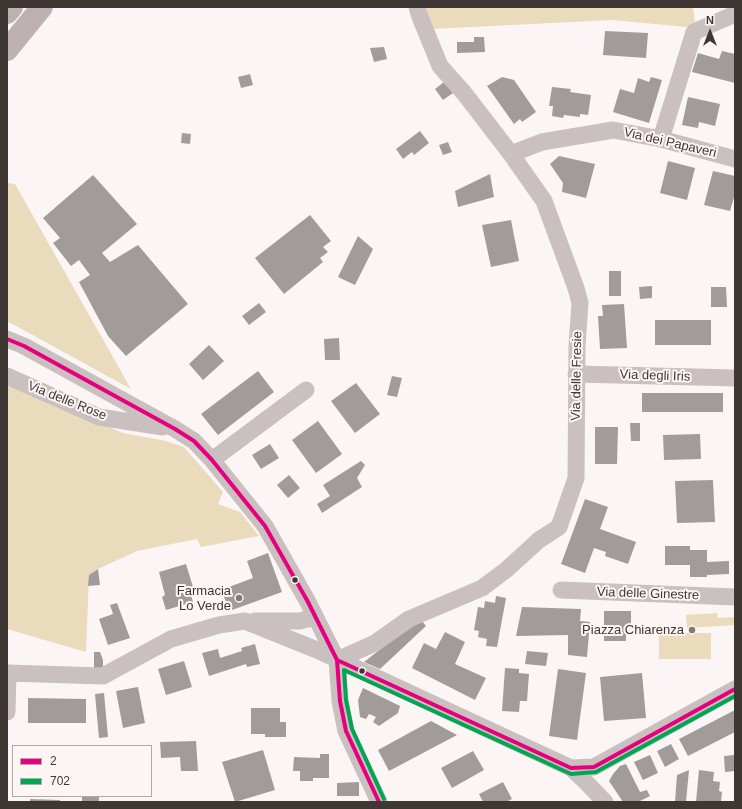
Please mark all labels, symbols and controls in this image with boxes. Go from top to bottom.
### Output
north arrow [690,12,730,52]
text: N [706,14,714,26]
street label: Via dei Papaveri [622,125,718,161]
street label: Via delle Fresie [568,331,586,421]
street label: Via degli Iris [619,367,691,385]
street label: Via delle Rose [25,378,109,424]
unlabelled marker [290,575,300,585]
place label: Farmacia Lo Verde [177,583,231,614]
street label: Via delle Ginestre [597,584,699,604]
marker: Farmacia Lo Verde [234,593,244,603]
place label: Piazza Chiarenza [582,622,684,638]
marker: Piazza Chiarenza [687,625,697,635]
unlabelled marker [357,666,367,676]
legend [12,745,152,797]
text: 2 [50,754,57,768]
text: 702 [50,774,70,788]

